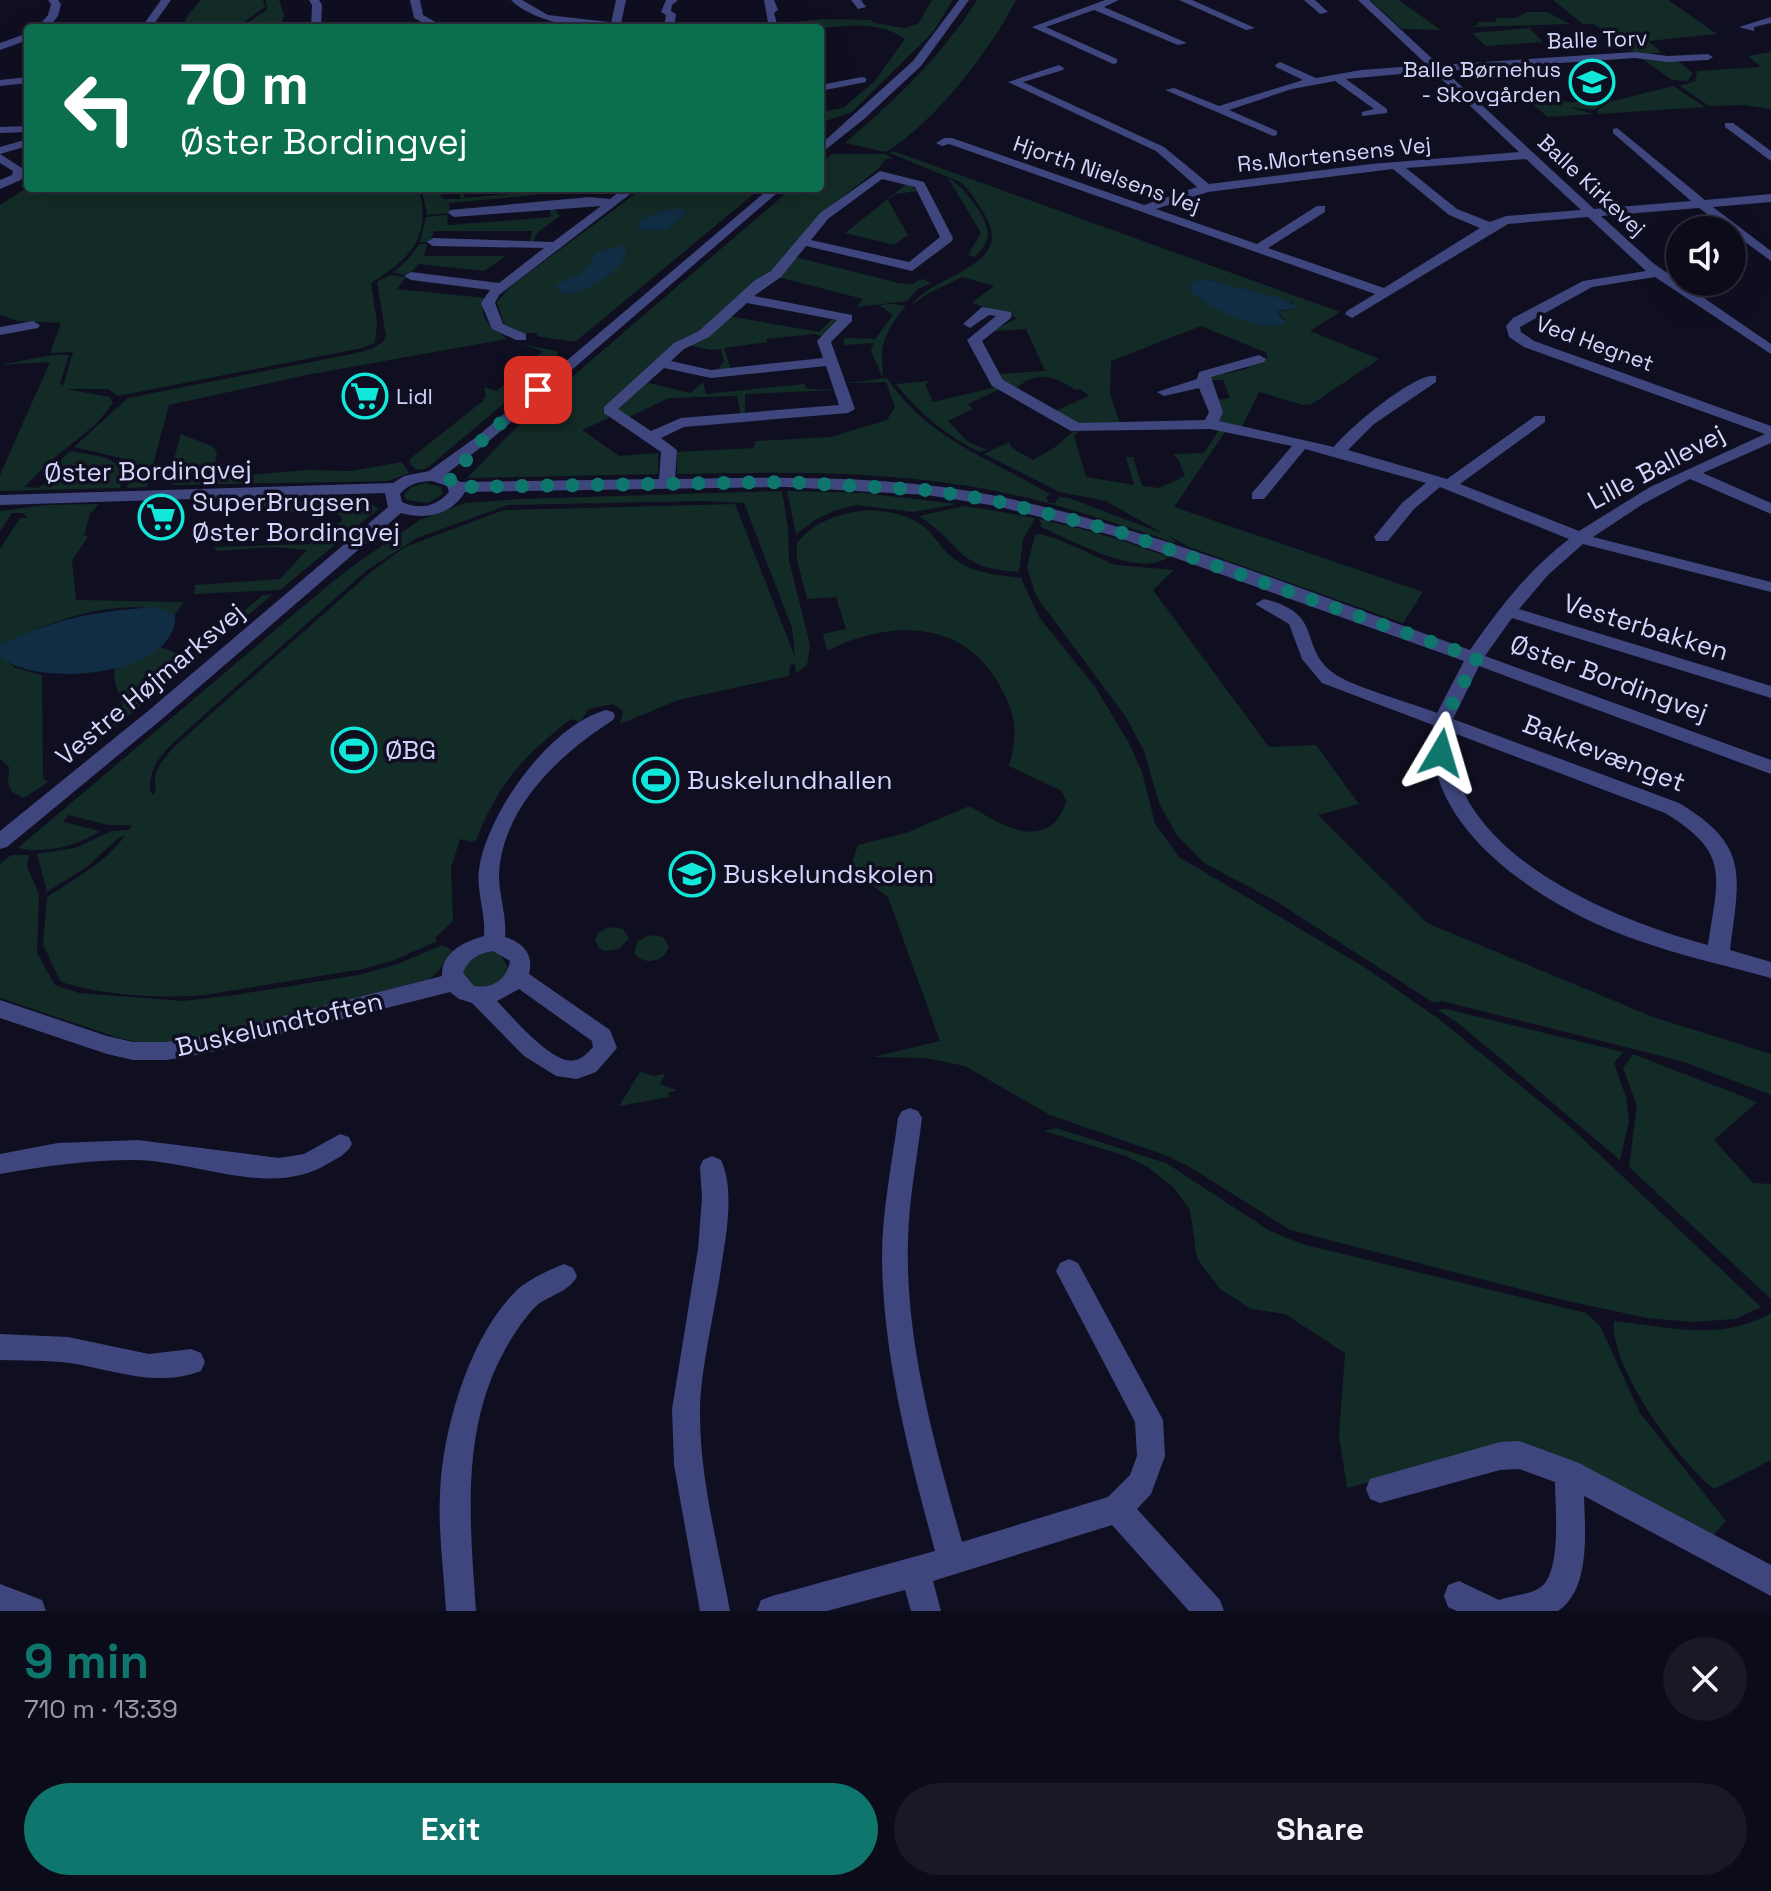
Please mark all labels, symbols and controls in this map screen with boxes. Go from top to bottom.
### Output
street label: Balle Torv [1546,23,1648,55]
text: 70 m [180,49,309,120]
place label: Balle Børnehus - Skovgården [1403,55,1561,108]
icon: left [48,56,152,160]
school or university icon: Balle Børnehus - Skovgården [1568,58,1616,106]
text: Øster Bordingvej [180,119,468,165]
street label: Balle Kirkevej [1532,128,1652,242]
street label: Hjorth Nielsens Vej [1010,129,1204,219]
street label: Rs.Mortensens Vej [1236,130,1432,178]
map controls [1666,216,1746,296]
button: sound [1666,216,1746,296]
street label: Ved Hegnet [1532,309,1658,377]
pin [504,356,572,424]
icon: arrive [516,368,560,412]
supermarket icon: Lidl [341,372,389,420]
place label: Lidl [396,382,433,410]
street label: Lille Ballevej [1582,417,1730,517]
street label: Øster Bordingvej [44,452,252,490]
place label: SuperBrugsen Øster Bordingvej [192,485,400,549]
supermarket icon: SuperBrugsen Øster Bordingvej [137,493,185,541]
street label: Vesterbakken [1559,586,1733,668]
street label: Vestre Højmarksvej [49,595,251,773]
street label: Øster Bordingvej [1506,626,1712,730]
street label: Bakkevænget [1518,706,1690,800]
position arrow [1399,711,1483,795]
sports icon: ØBG [330,726,378,774]
place label: ØBG [385,733,436,767]
sports icon: Buskelundhallen [632,756,680,804]
place label: Buskelundhallen [687,763,892,797]
school or university icon: Buskelundskolen [668,850,716,898]
place label: Buskelundskolen [723,857,934,891]
street label: Buskelundtoften [172,984,386,1064]
text: 9 min [24,1631,149,1692]
button: close [1663,1637,1747,1721]
text: 710 m · 13:39 [24,1692,178,1726]
button: Exit [24,1783,878,1875]
button: Share [894,1783,1747,1875]

